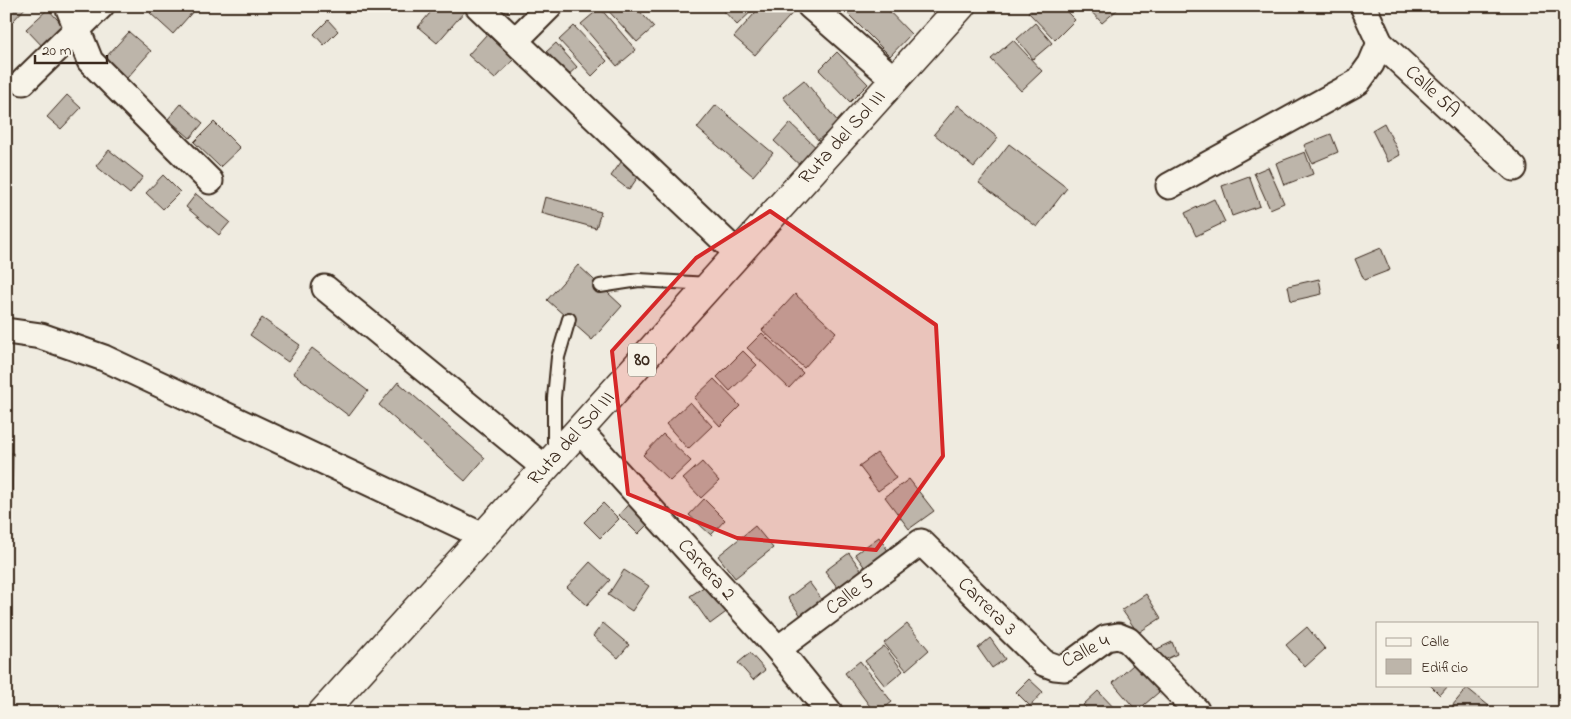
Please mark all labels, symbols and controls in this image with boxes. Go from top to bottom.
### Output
scale bar [35,32,108,64]
text: 20 m [42,40,72,62]
street label: Calle 5A [1398,58,1466,125]
street label: Ruta del Sol III [792,84,893,191]
road number: 80 [628,344,656,376]
street label: Ruta del Sol III [521,385,622,492]
street label: Carrera 2 [670,532,742,607]
street label: Calle 5 [820,567,880,623]
street label: Carrera 3 [951,571,1023,643]
legend [1376,622,1538,686]
street label: Calle 4 [1057,628,1115,676]
text: Calle [1421,631,1449,653]
text: Edificio [1421,657,1468,679]

